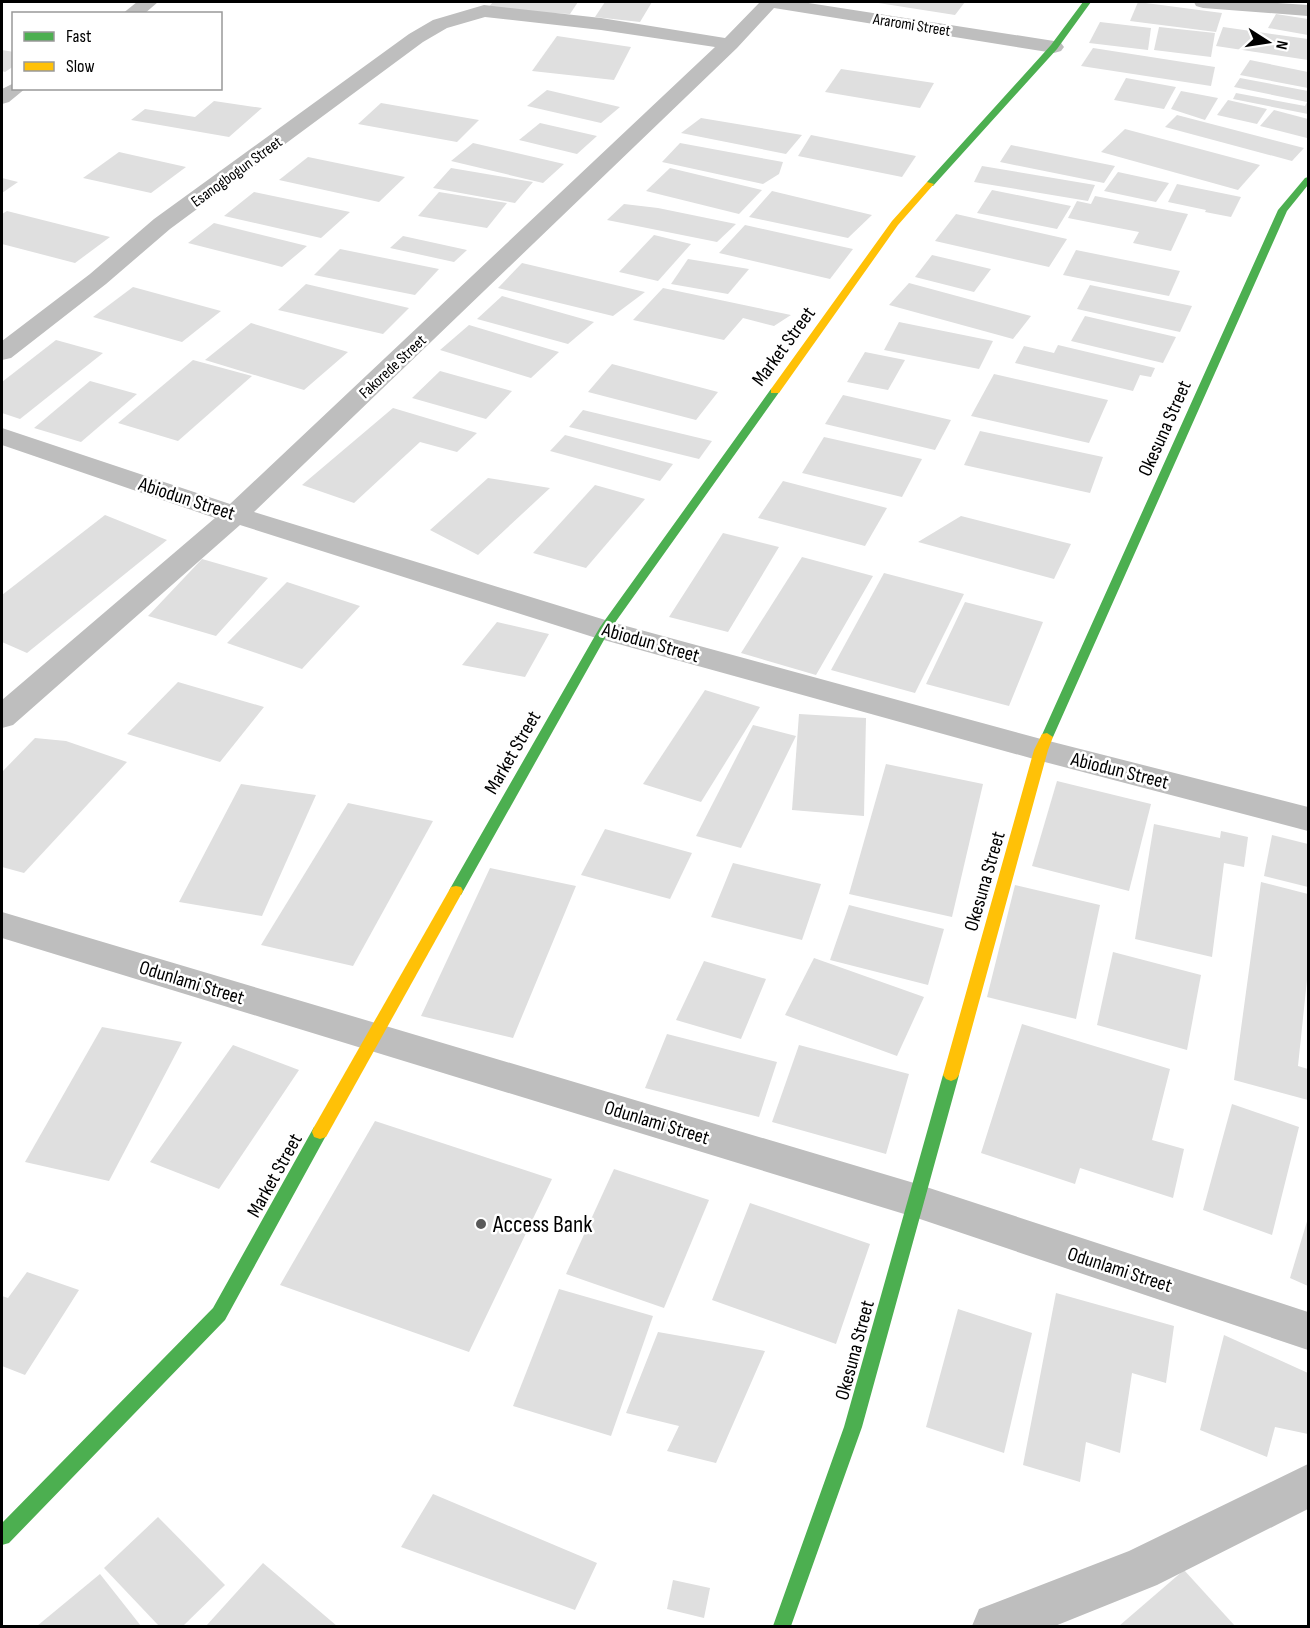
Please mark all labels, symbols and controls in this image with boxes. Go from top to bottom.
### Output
street label: Araromi Street [871,10,952,41]
legend [12,12,222,90]
north arrow [1238,12,1298,72]
text: Fast [66,26,92,47]
text: N [1271,39,1291,51]
text: Slow [66,56,95,77]
street label: Esanogbogun Street [188,133,286,212]
street label: Market Street [747,302,821,391]
street label: Fakorede Street [356,331,431,403]
street label: Okesuna Street [1133,377,1197,480]
street label: Abiodun Street [135,472,238,526]
street label: Abiodun Street [598,617,702,668]
street label: Market Street [479,707,546,798]
street label: Abiodun Street [1067,747,1171,795]
street label: Okesuna Street [959,829,1011,934]
street label: Odunlami Street [136,956,247,1010]
street label: Odunlami Street [601,1096,712,1150]
street label: Market Street [242,1129,308,1222]
place label: Access Bank [492,1210,592,1239]
marker: Access Bank [474,1217,488,1231]
street label: Odunlami Street [1064,1242,1175,1298]
street label: Okesuna Street [830,1298,880,1403]

